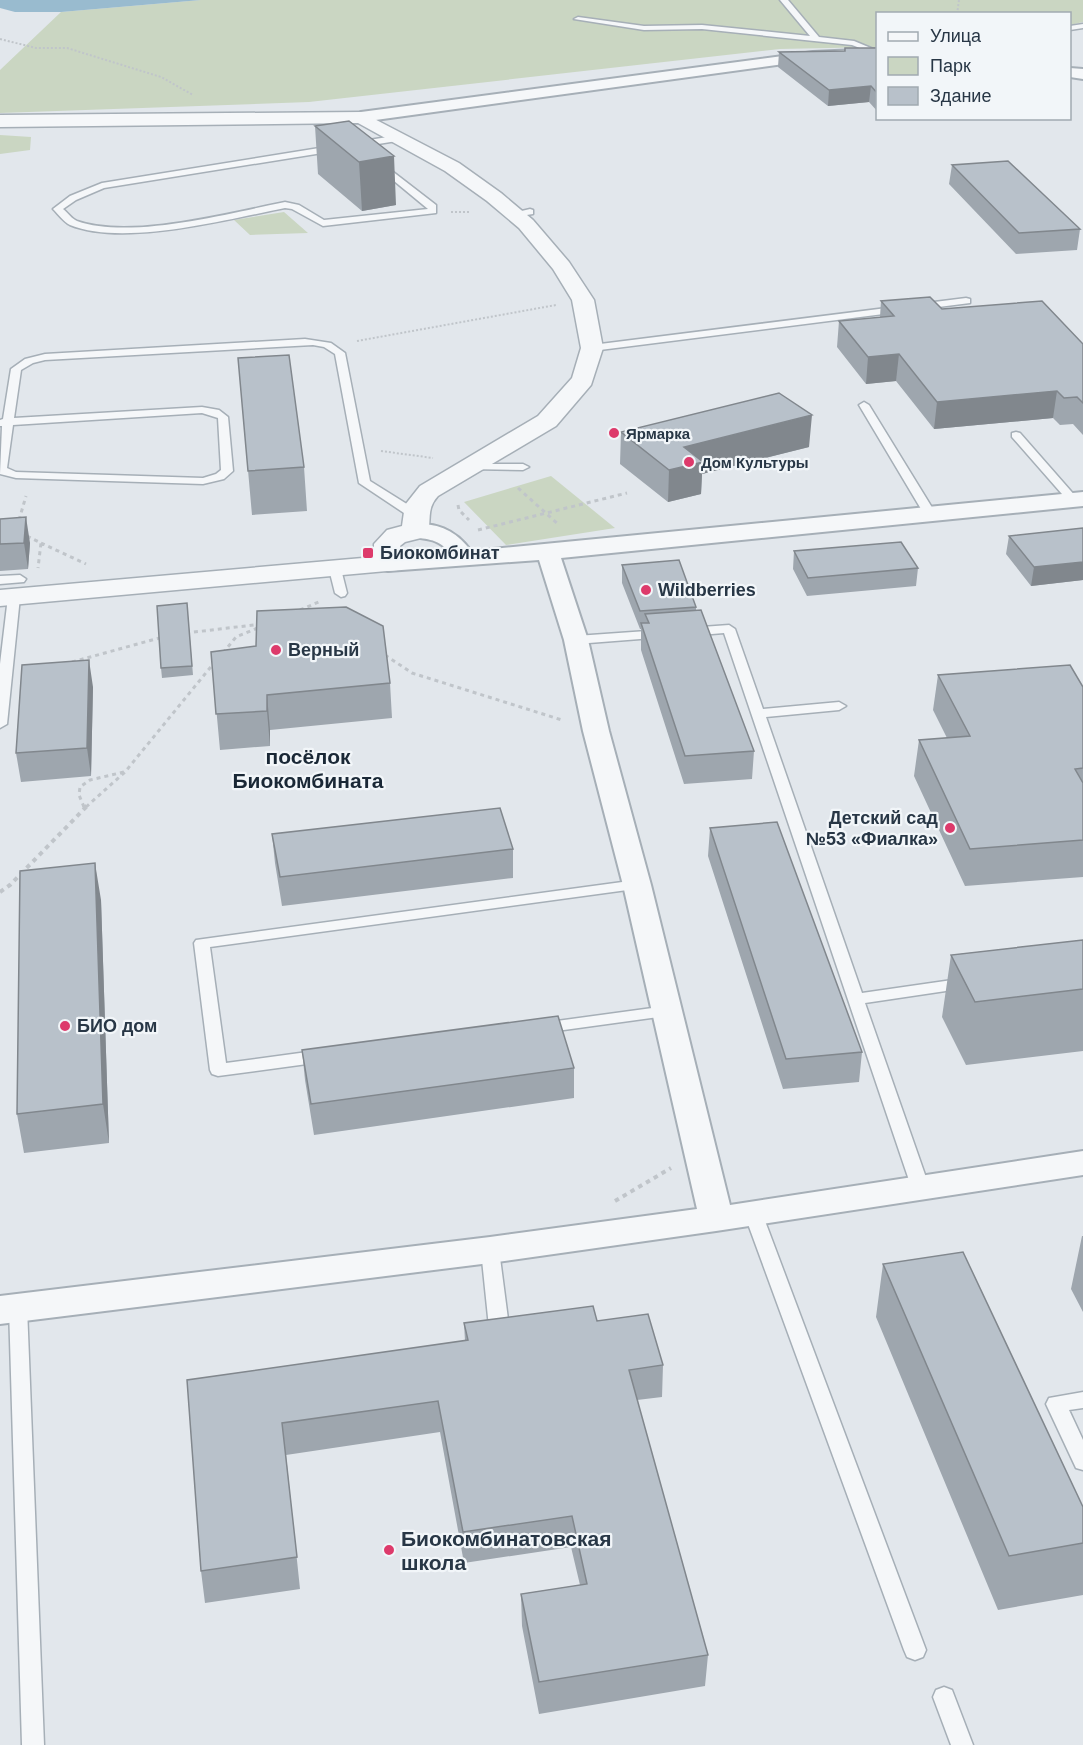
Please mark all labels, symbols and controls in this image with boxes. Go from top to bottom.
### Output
legend [876,12,1071,120]
text: Улица [930,26,982,46]
text: Парк [930,56,971,76]
text: Здание [930,86,991,106]
place label: Ярмарка [626,425,691,442]
marker: Ярмарка [607,426,621,440]
place label: Дом Культуры [701,454,809,471]
marker: Дом Культуры [682,455,696,469]
place label: Биокомбинат [380,543,500,563]
marker: Биокомбинат [361,546,375,560]
place label: Wildberries [658,580,756,600]
marker: Wildberries [639,583,653,597]
place label: Верный [288,640,359,660]
marker: Верный [269,643,283,657]
district label: посёлок Биокомбината [232,745,384,792]
place label: Детский сад №53 «Фиалка» [806,808,939,849]
marker: Детский сад №53 «Фиалка» [943,821,957,835]
place label: БИО дом [77,1016,157,1036]
marker: БИО дом [58,1019,72,1033]
place label: Биокомбинатовская школа [401,1527,611,1574]
marker: Биокомбинатовская школа [382,1543,396,1557]

